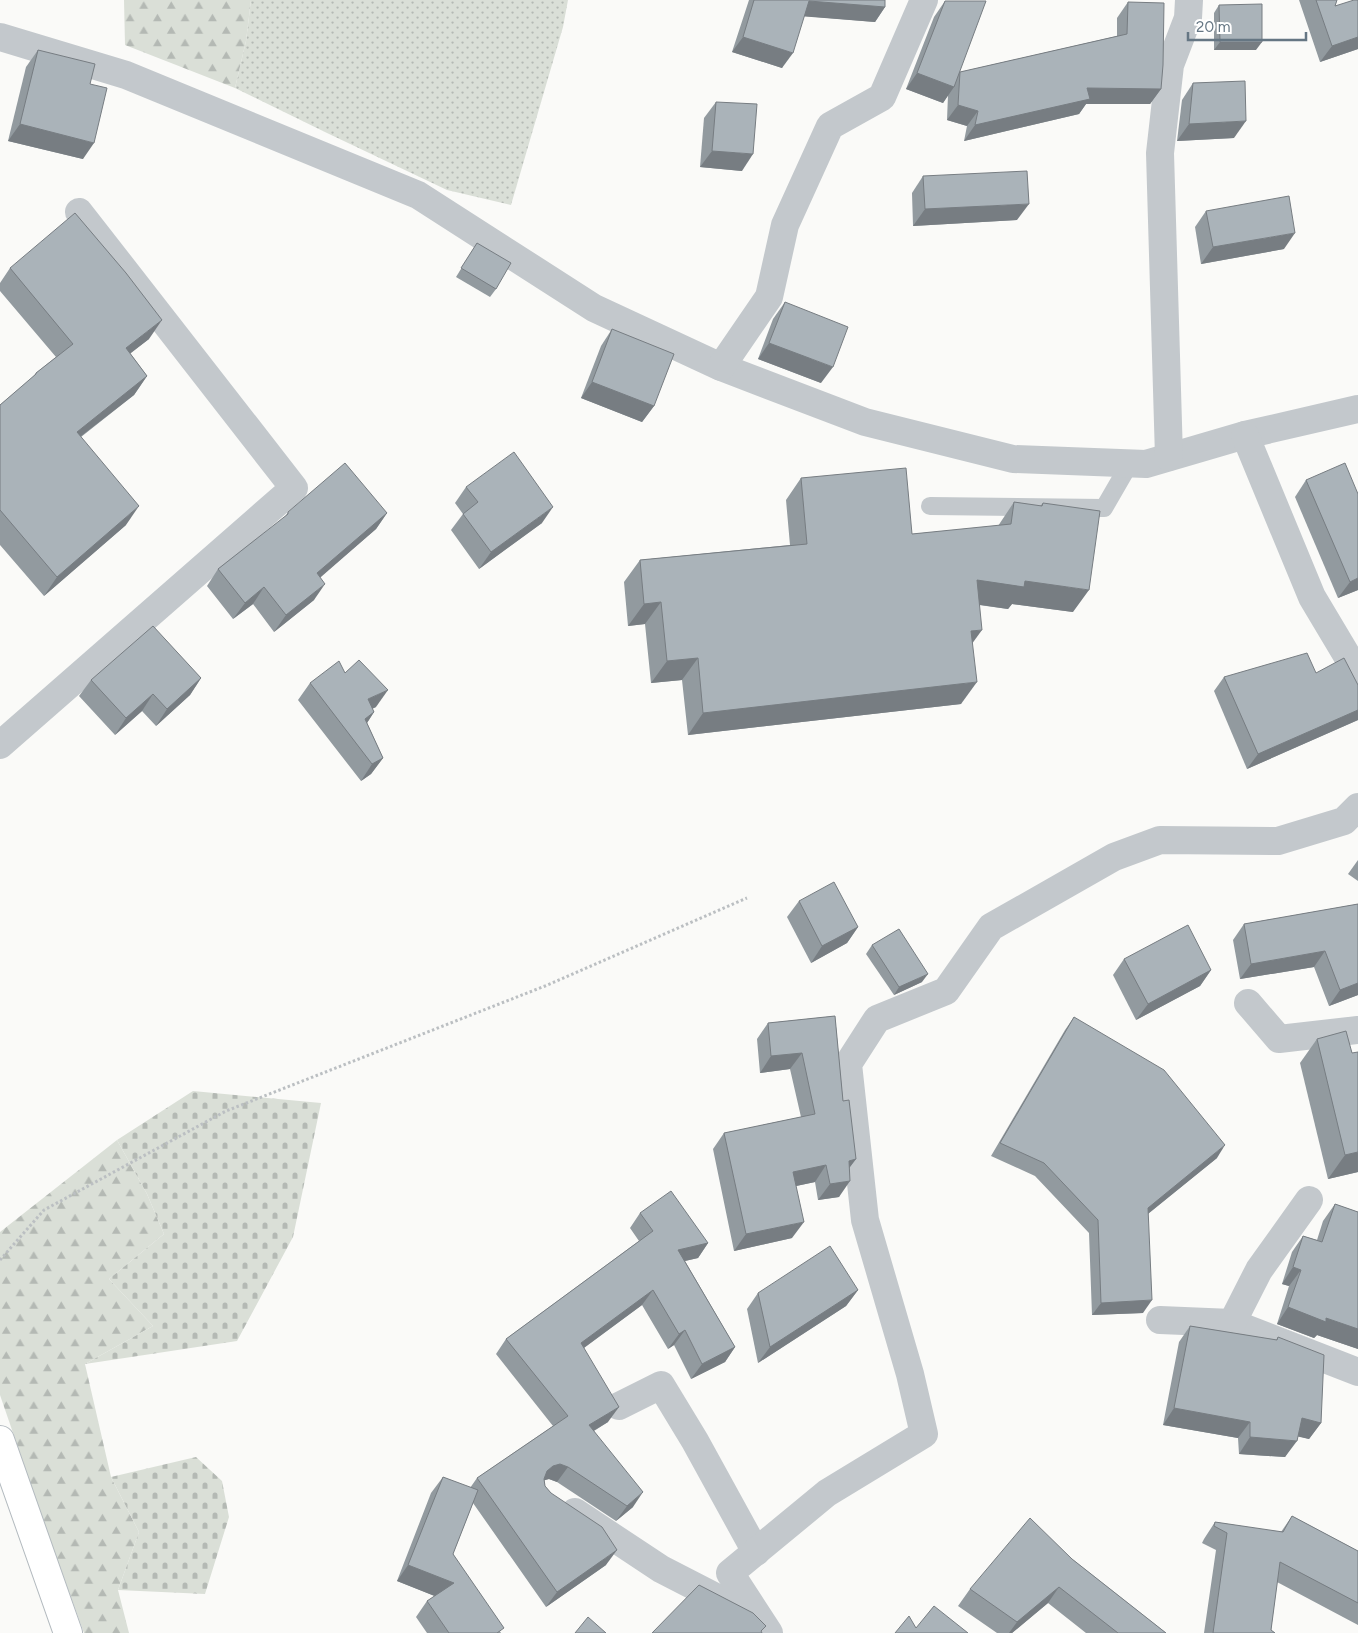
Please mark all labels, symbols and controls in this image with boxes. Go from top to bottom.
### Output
scale bar [1188,10,1306,42]
text: 20 m [1196,18,1230,36]

